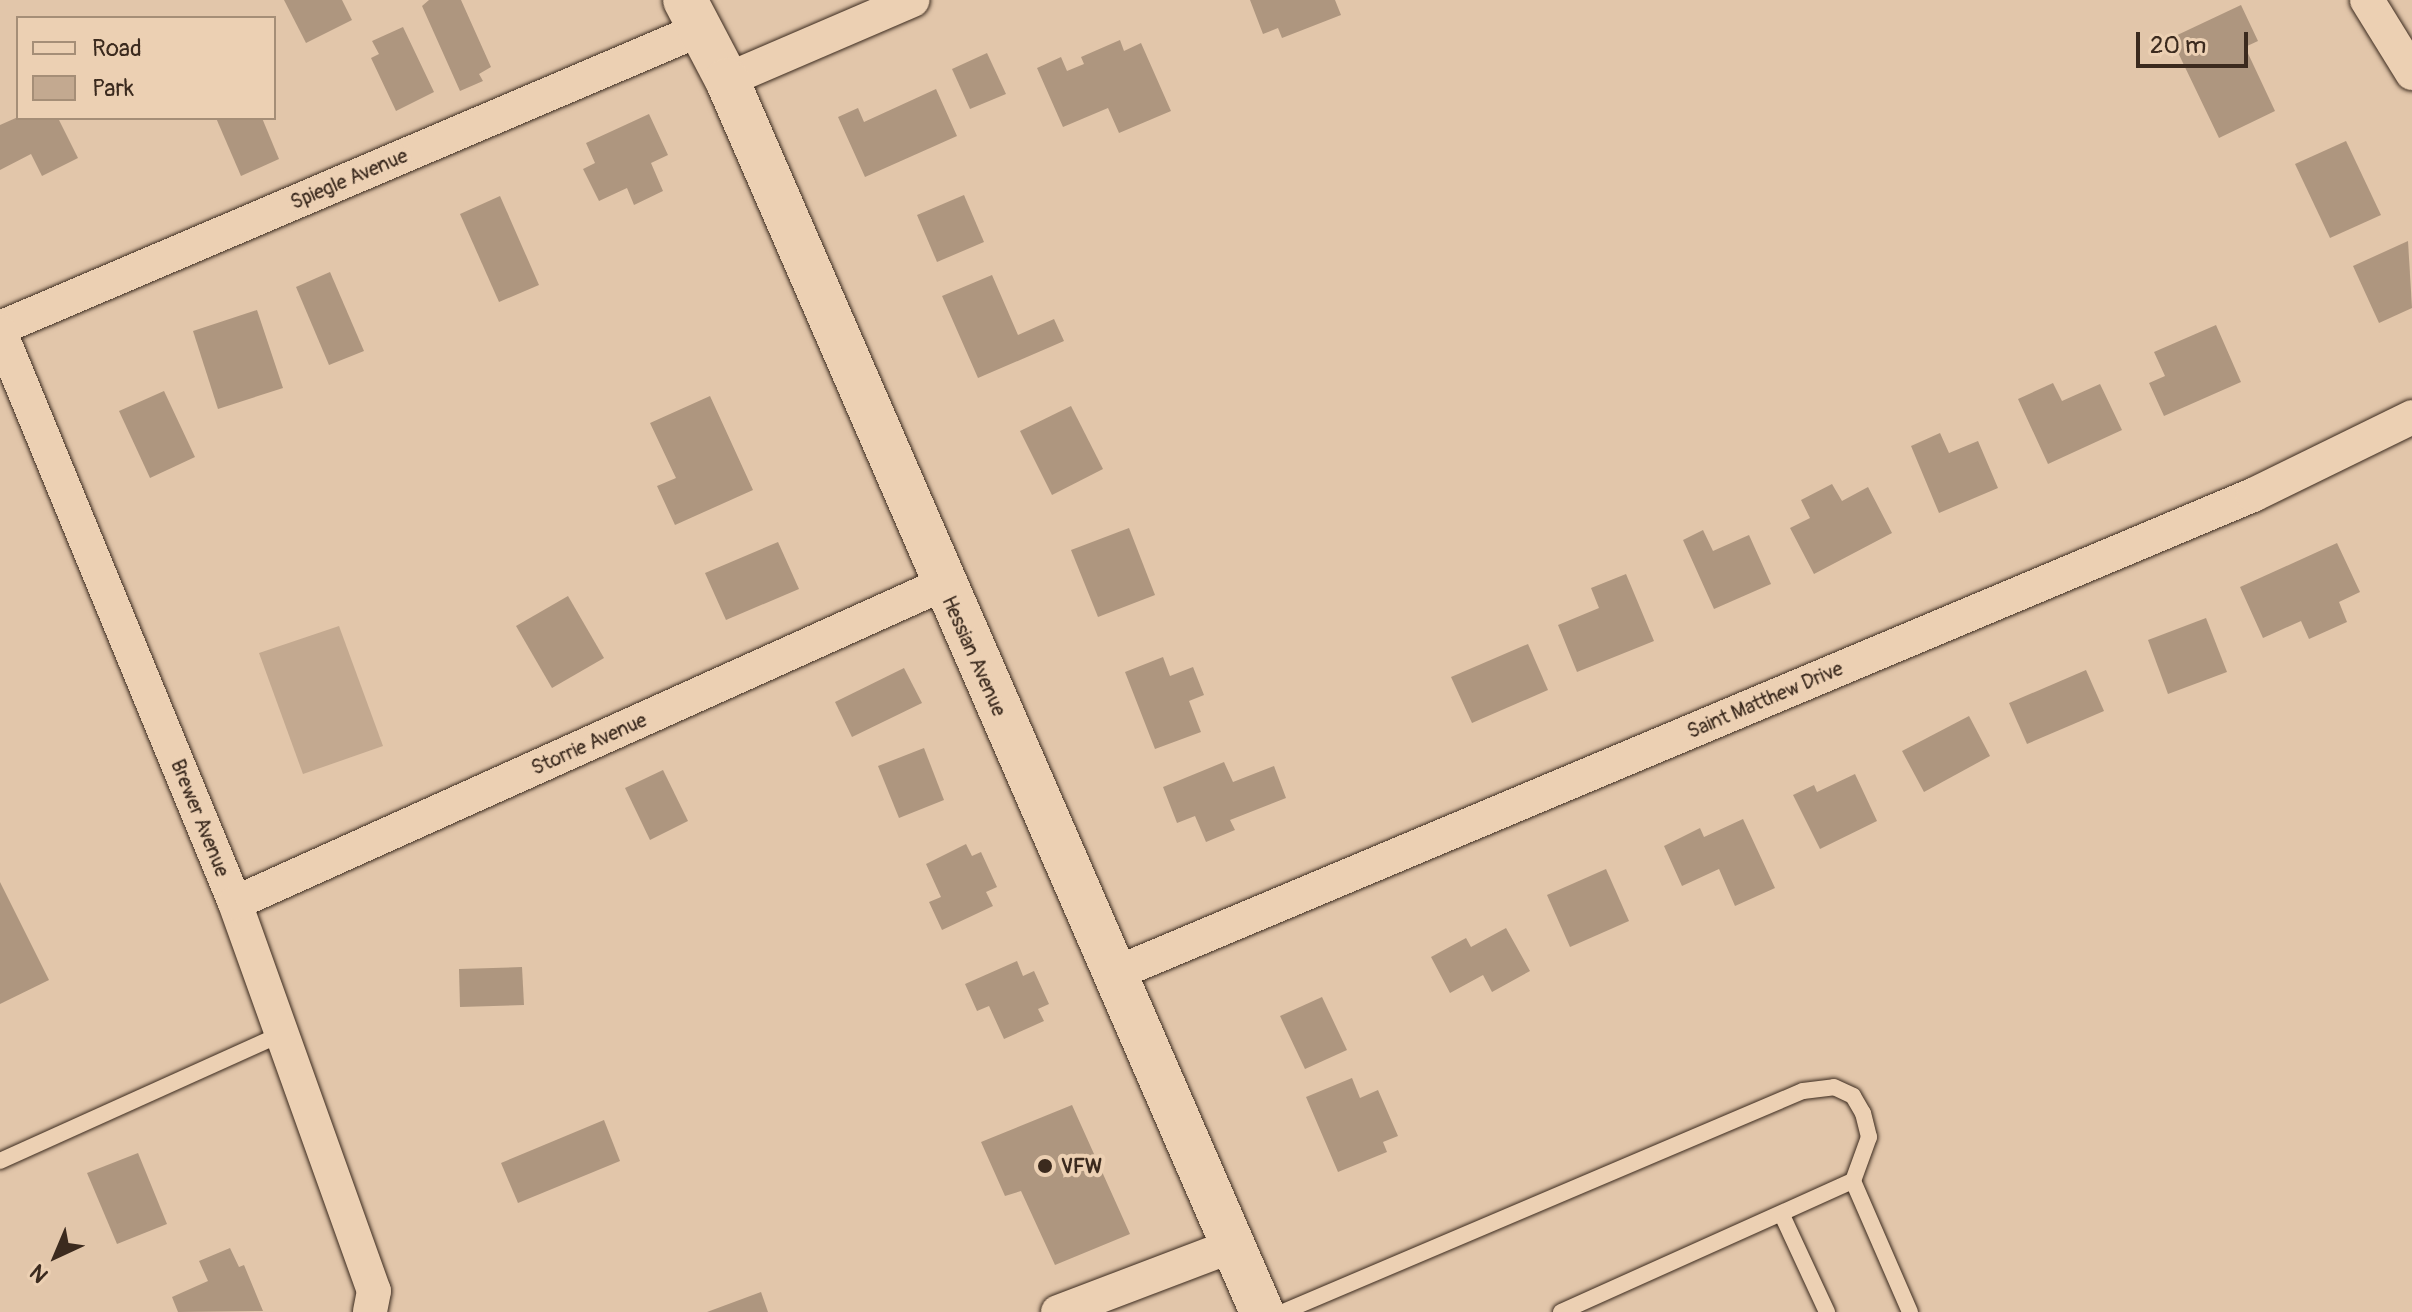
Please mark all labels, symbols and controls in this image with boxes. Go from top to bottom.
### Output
legend [16,16,276,120]
scale bar [2140,16,2252,66]
text: 20 m [2150,31,2206,60]
text: Road [92,34,142,63]
text: Park [92,74,134,103]
street label: Spiegle Avenue [287,144,411,214]
street label: Hessian Avenue [937,592,1011,720]
street label: Saint Matthew Drive [1684,656,1846,744]
street label: Storrie Avenue [527,708,651,780]
street label: Brewer Avenue [166,756,234,880]
place label: VFW [1061,1154,1102,1178]
marker: VFW [1036,1157,1054,1175]
north arrow [16,1216,96,1296]
text: N [24,1258,54,1289]

